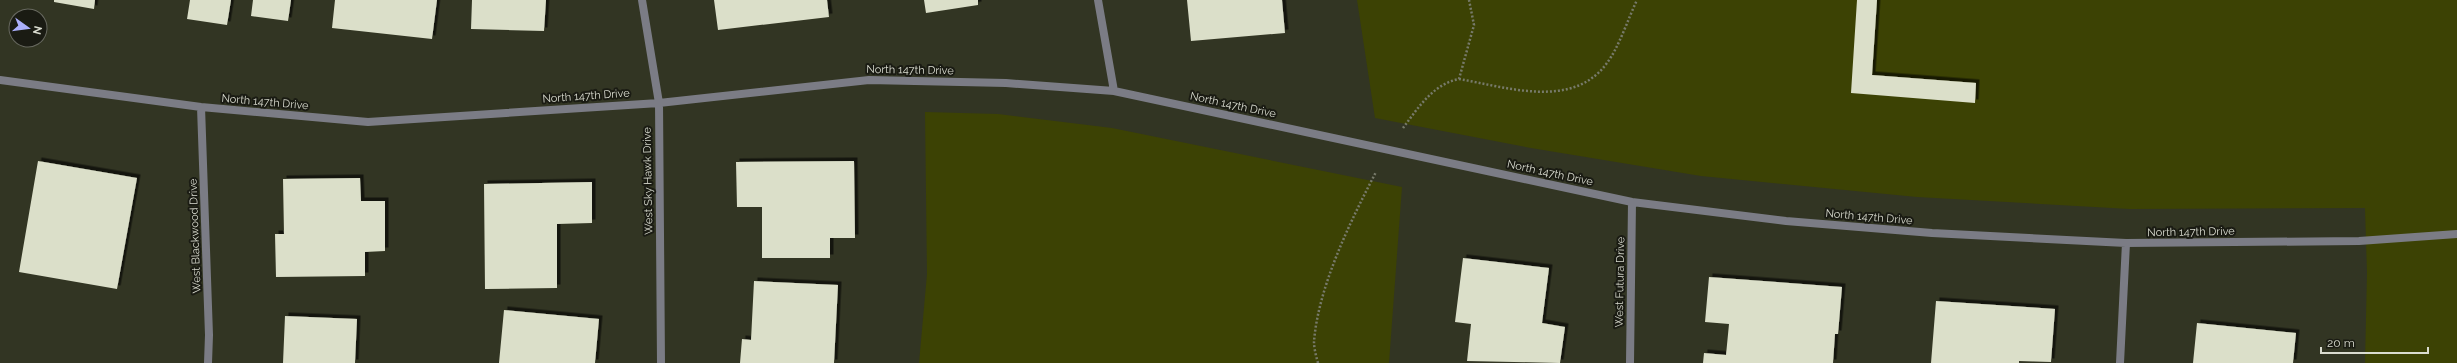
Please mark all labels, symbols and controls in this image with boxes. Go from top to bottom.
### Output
north arrow [8,8,48,48]
text: N [30,25,45,36]
street label: North 147th Drive [866,63,954,77]
street label: North 147th Drive [542,86,631,106]
street label: North 147th Drive [1189,90,1278,121]
street label: North 147th Drive [221,92,310,112]
street label: West Sky Hawk Drive [641,126,655,235]
street label: North 147th Drive [1506,158,1595,189]
street label: West Blackwood Drive [186,178,204,294]
street label: North 147th Drive [1825,207,1914,227]
street label: North 147th Drive [2147,225,2235,239]
street label: West Futura Drive [1613,236,1627,328]
scale bar [2321,329,2428,355]
text: 20 m [2327,336,2355,350]

